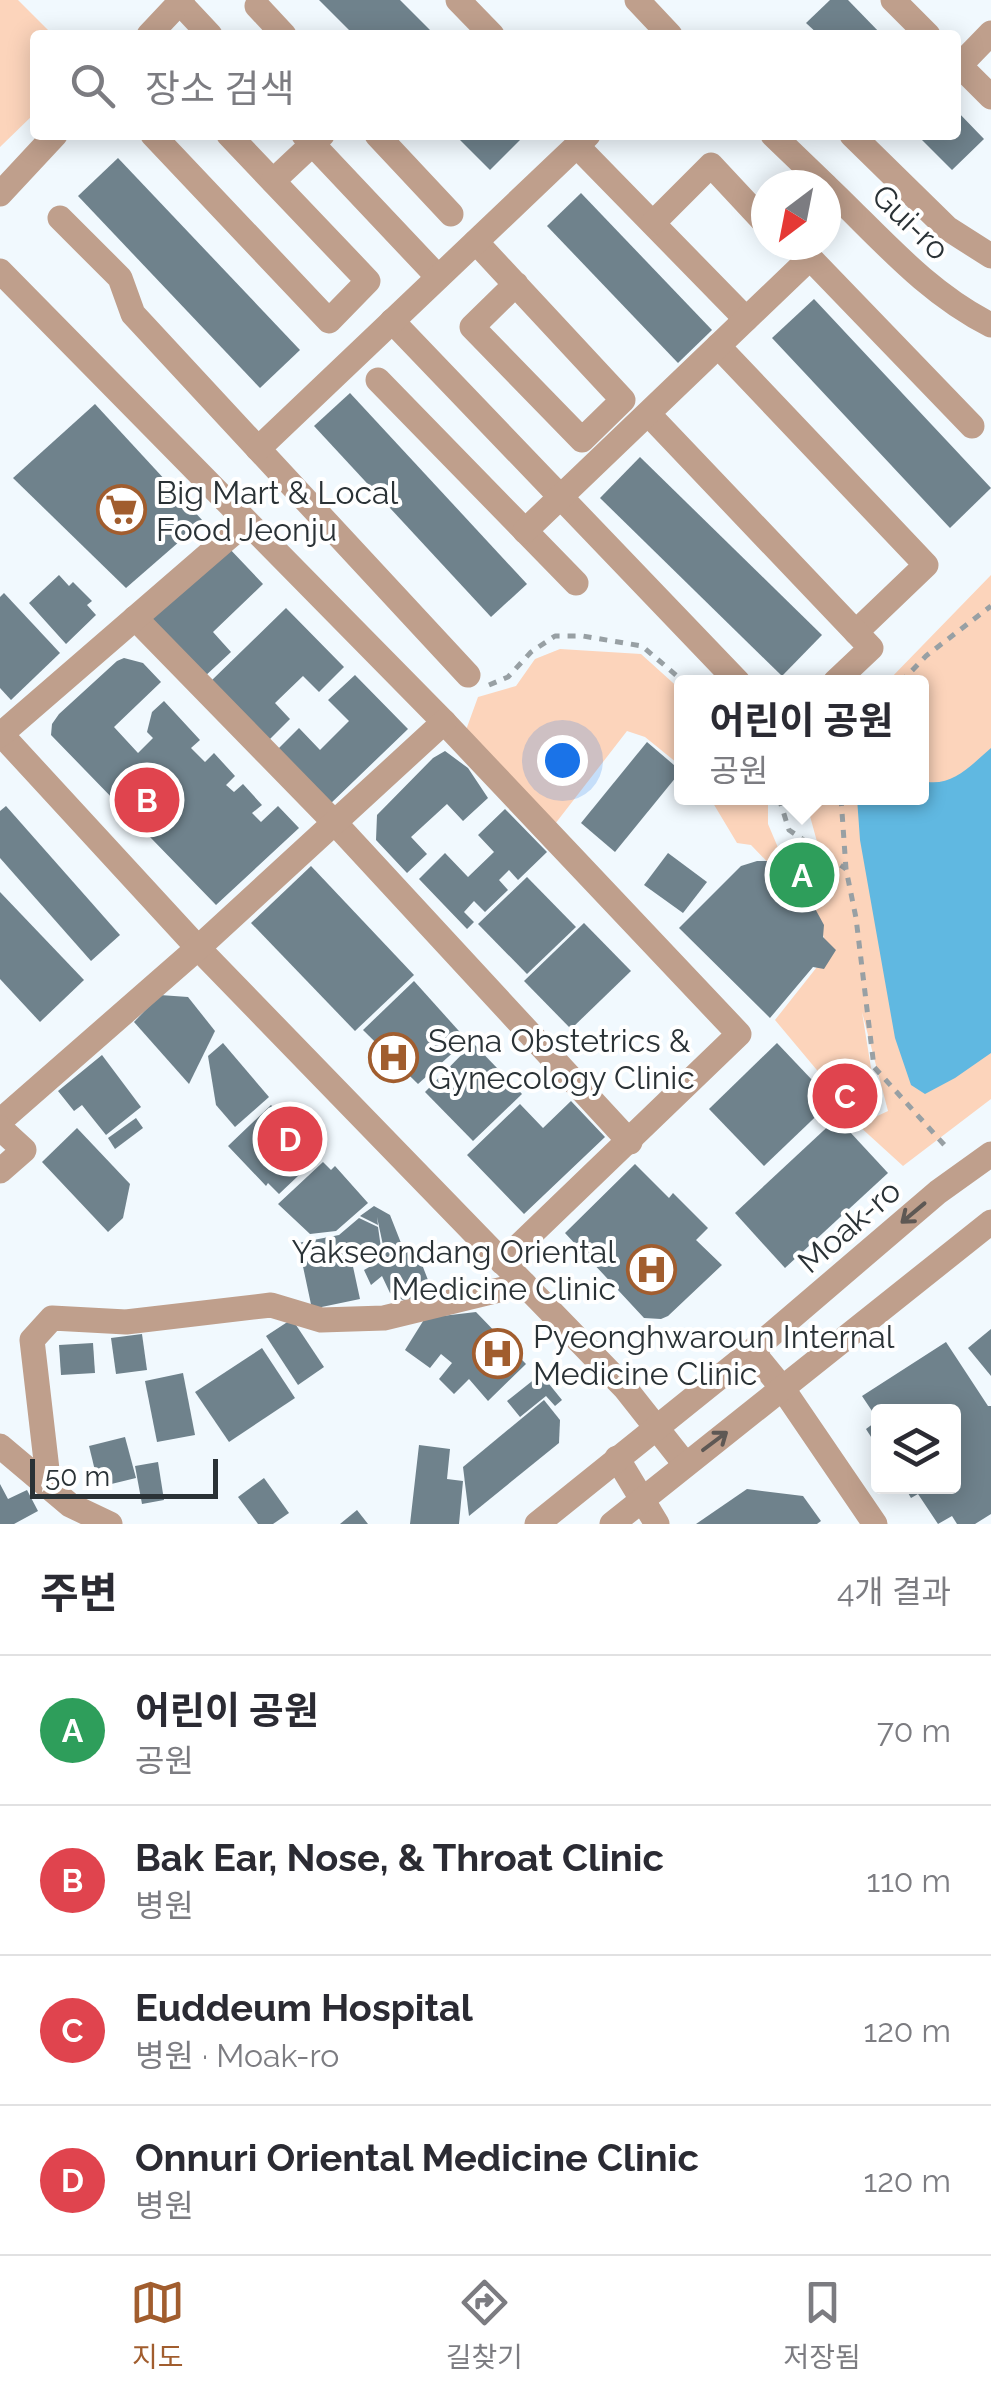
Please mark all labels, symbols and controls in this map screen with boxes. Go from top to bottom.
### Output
search box [30,30,961,140]
icon: search [65,58,120,113]
text: 장소 검색 [145,66,295,111]
north arrow [751,170,841,260]
street label: Gui-ro [865,177,957,267]
place label: Big Mart & Local Food Jeonju [156,474,399,548]
supermarket icon: Big Mart & Local Food Jeonju [95,484,147,536]
popup [674,675,929,805]
text: 어린이 공원 [710,698,893,743]
your location [537,735,588,786]
text: 공원 [710,752,768,789]
pin: B [114,762,180,838]
pin: A [770,838,834,912]
place label: Sena Obstetrics & Gynecology Clinic [428,1022,695,1096]
hospital icon: Sena Obstetrics & Gynecology Clinic [367,1032,419,1084]
pin: C [812,1058,878,1134]
pin: D [258,1102,322,1176]
street label: Moak-ro [790,1172,908,1280]
one-way arrow [901,1202,927,1224]
place label: Yakseondang Oriental Medicine Clinic [292,1233,616,1307]
hospital icon: Yakseondang Oriental Medicine Clinic [625,1243,677,1295]
place label: Pyeonghwaroun Internal Medicine Clinic [533,1318,895,1392]
hospital icon: Pyeonghwaroun Internal Medicine Clinic [472,1328,524,1380]
map controls [871,1404,961,1494]
button: layers [871,1404,961,1494]
one-way arrow [701,1431,728,1452]
scale bar [30,1454,218,1498]
text: 50 m [45,1460,110,1493]
text: 주변 [40,1569,117,1618]
text: 4개 결과 [837,1573,951,1610]
text: 어린이 공원 [135,1688,319,1733]
text: A [62,1712,83,1749]
text: 70 m [877,1712,951,1749]
text: 공원 [135,1742,194,1779]
text: Bak Ear, Nose, & Throat Clinic [135,1835,664,1880]
text: B [62,1862,83,1899]
text: 110 m [866,1862,951,1899]
text: 병원 [135,1887,194,1924]
text: Euddeum Hospital [135,1985,473,2030]
text: C [62,2012,83,2049]
text: 120 m [863,2012,951,2049]
text: 병원 · Moak-ro [135,2037,339,2074]
text: Onnuri Oriental Medicine Clinic [135,2135,699,2180]
text: D [61,2162,84,2199]
text: 120 m [863,2162,951,2199]
text: 병원 [135,2187,194,2224]
tab: 지도 [130,2275,185,2375]
tab: 길찾기 [446,2275,523,2375]
tab: 저장됨 [783,2275,861,2375]

